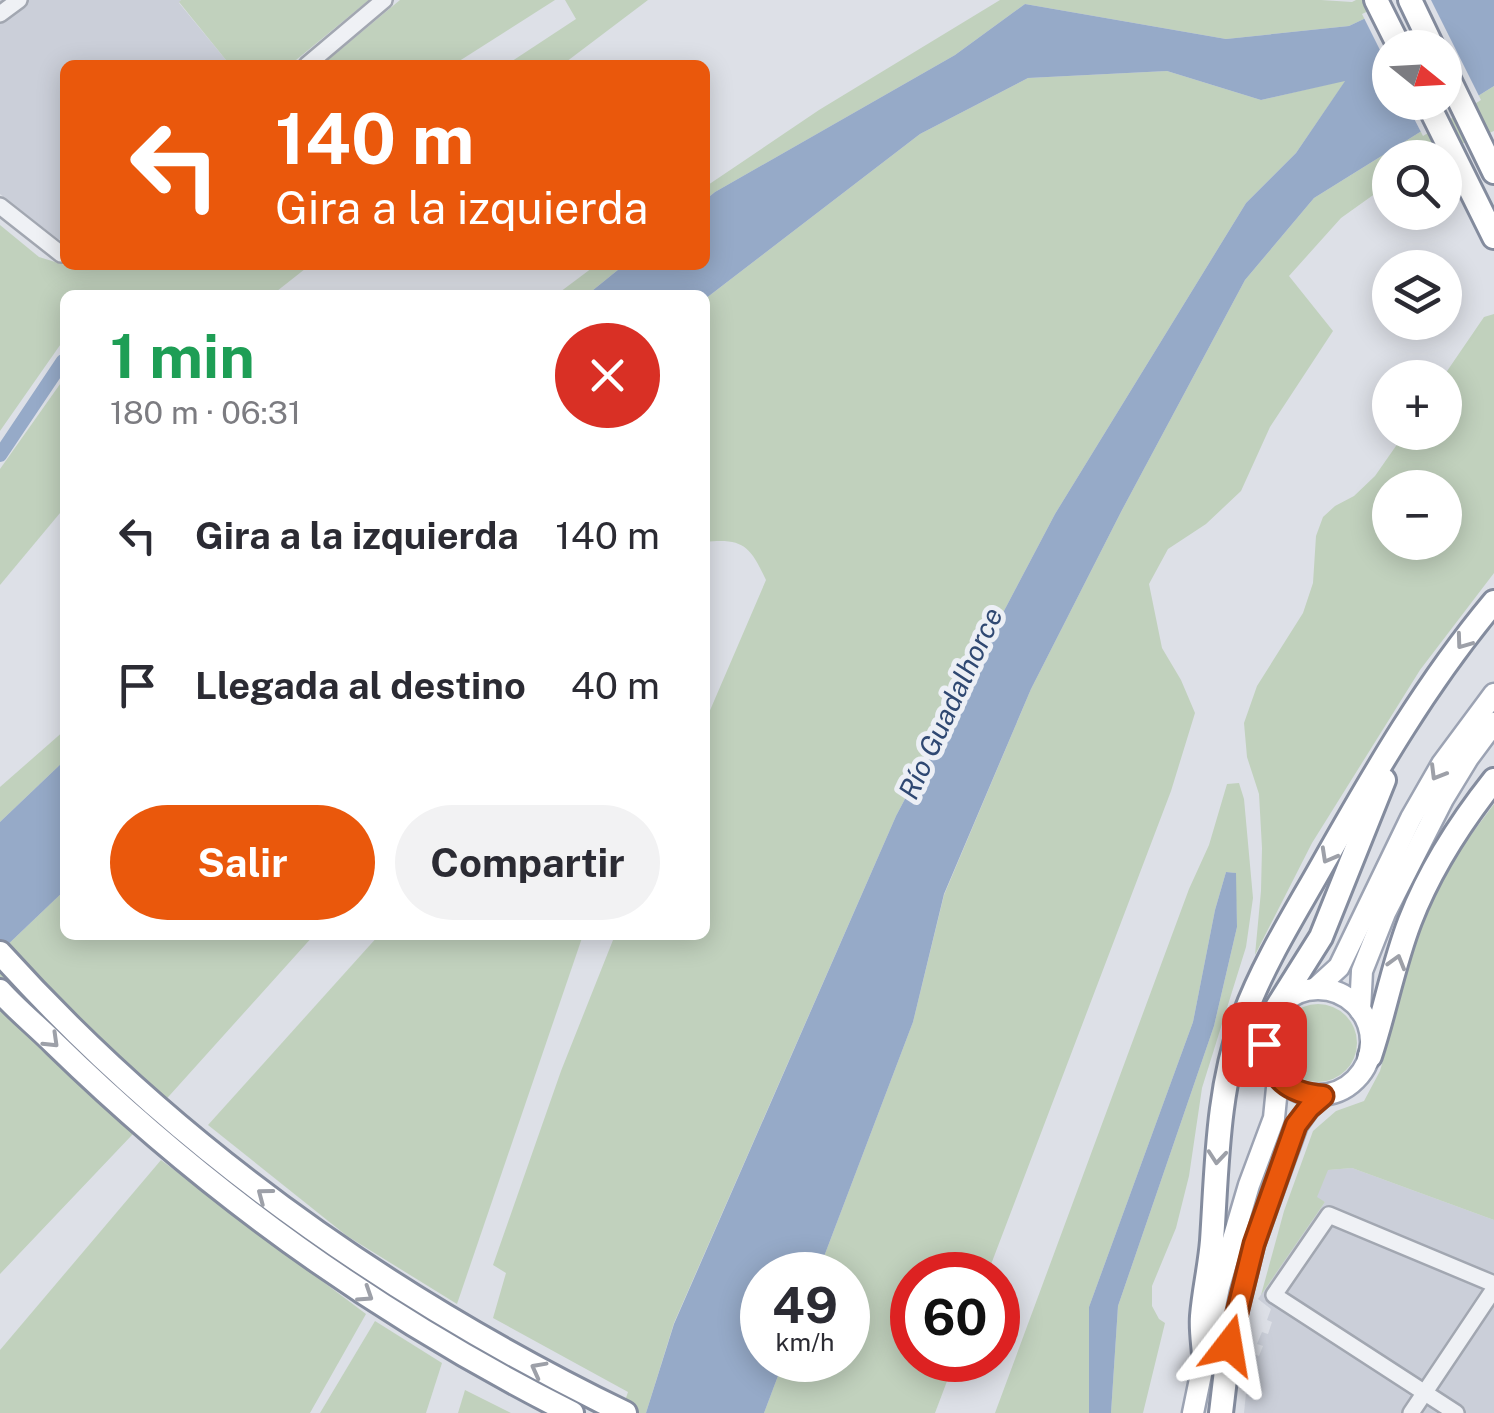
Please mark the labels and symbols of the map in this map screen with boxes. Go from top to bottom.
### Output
north arrow [1372,30,1462,120]
water label: Río Guadalhorce [891,602,1009,804]
one-way arrow [1457,631,1475,649]
one-way arrow [1430,762,1449,780]
one-way arrow [1320,845,1340,863]
one-way arrow [1385,954,1406,971]
pin [1222,1002,1307,1087]
one-way arrow [40,1029,58,1047]
one-way arrow [1207,1150,1229,1166]
one-way arrow [257,1189,275,1206]
speed limit sign: 60 [890,1252,1020,1382]
one-way arrow [355,1282,373,1301]
position arrow [1177,1293,1281,1397]
one-way arrow [530,1362,548,1381]

